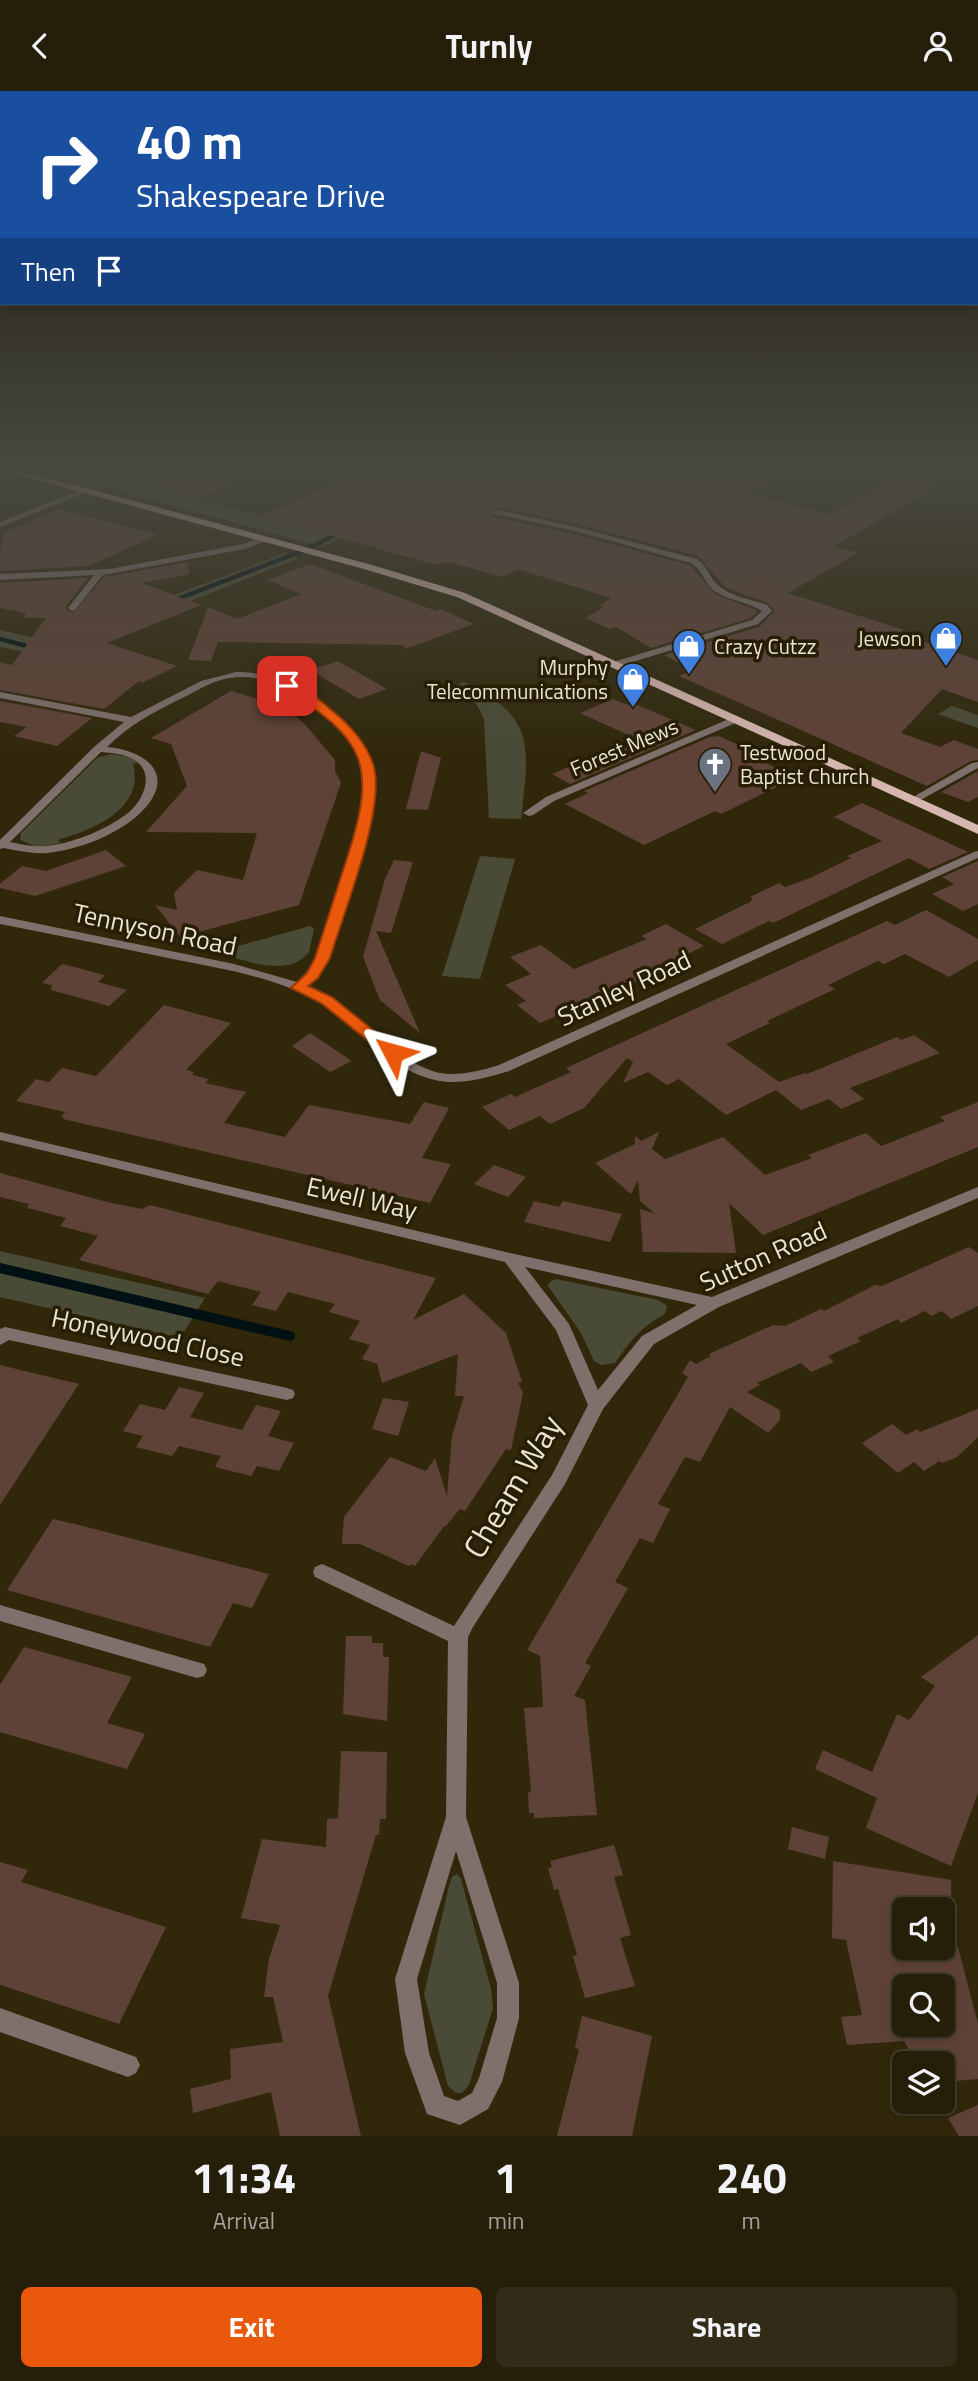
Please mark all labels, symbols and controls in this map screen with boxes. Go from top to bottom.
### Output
text: Turnly [445,22,533,70]
icon: back [21,27,59,65]
icon: person [919,27,957,65]
text: 40 m [136,103,243,178]
icon: right [21,119,112,210]
text: Shakespeare Drive [136,171,386,219]
text: Then [21,252,76,291]
icon: arrive [90,252,128,290]
shop icon: Jewson [927,619,965,668]
place label: Jewson [857,622,922,654]
shop icon: Crazy Cutzz [670,627,708,676]
place label: Crazy Cutzz [714,630,816,662]
place label: Murphy Telecommunications [427,651,608,707]
pin [257,656,317,716]
shop icon: Murphy Telecommunications [614,660,652,709]
icon: arrive [268,667,306,705]
street label: Forest Mews [565,710,683,784]
place label: Testwood Baptist Church [740,736,870,792]
church icon: Testwood Baptist Church [696,745,734,794]
street label: Tennyson Road [70,893,240,965]
street label: Stanley Road [551,940,697,1036]
position arrow [356,1016,430,1090]
street label: Ewell Way [303,1166,421,1230]
street label: Sutton Road [693,1211,833,1301]
street label: Honeywood Close [48,1298,248,1376]
street label: Cheam Way [450,1405,574,1567]
map controls [892,1897,955,2114]
button: sound [892,1897,955,1960]
button: search [892,1974,955,2037]
button: layers [892,2051,955,2114]
text: 11:34 [191,2145,296,2209]
text: 1 [494,2145,518,2209]
text: 240 [716,2145,786,2209]
text: Arrival [213,2203,275,2238]
text: min [488,2203,524,2238]
text: m [742,2203,761,2238]
button: Exit [21,2287,482,2367]
button: Share [496,2287,957,2367]

